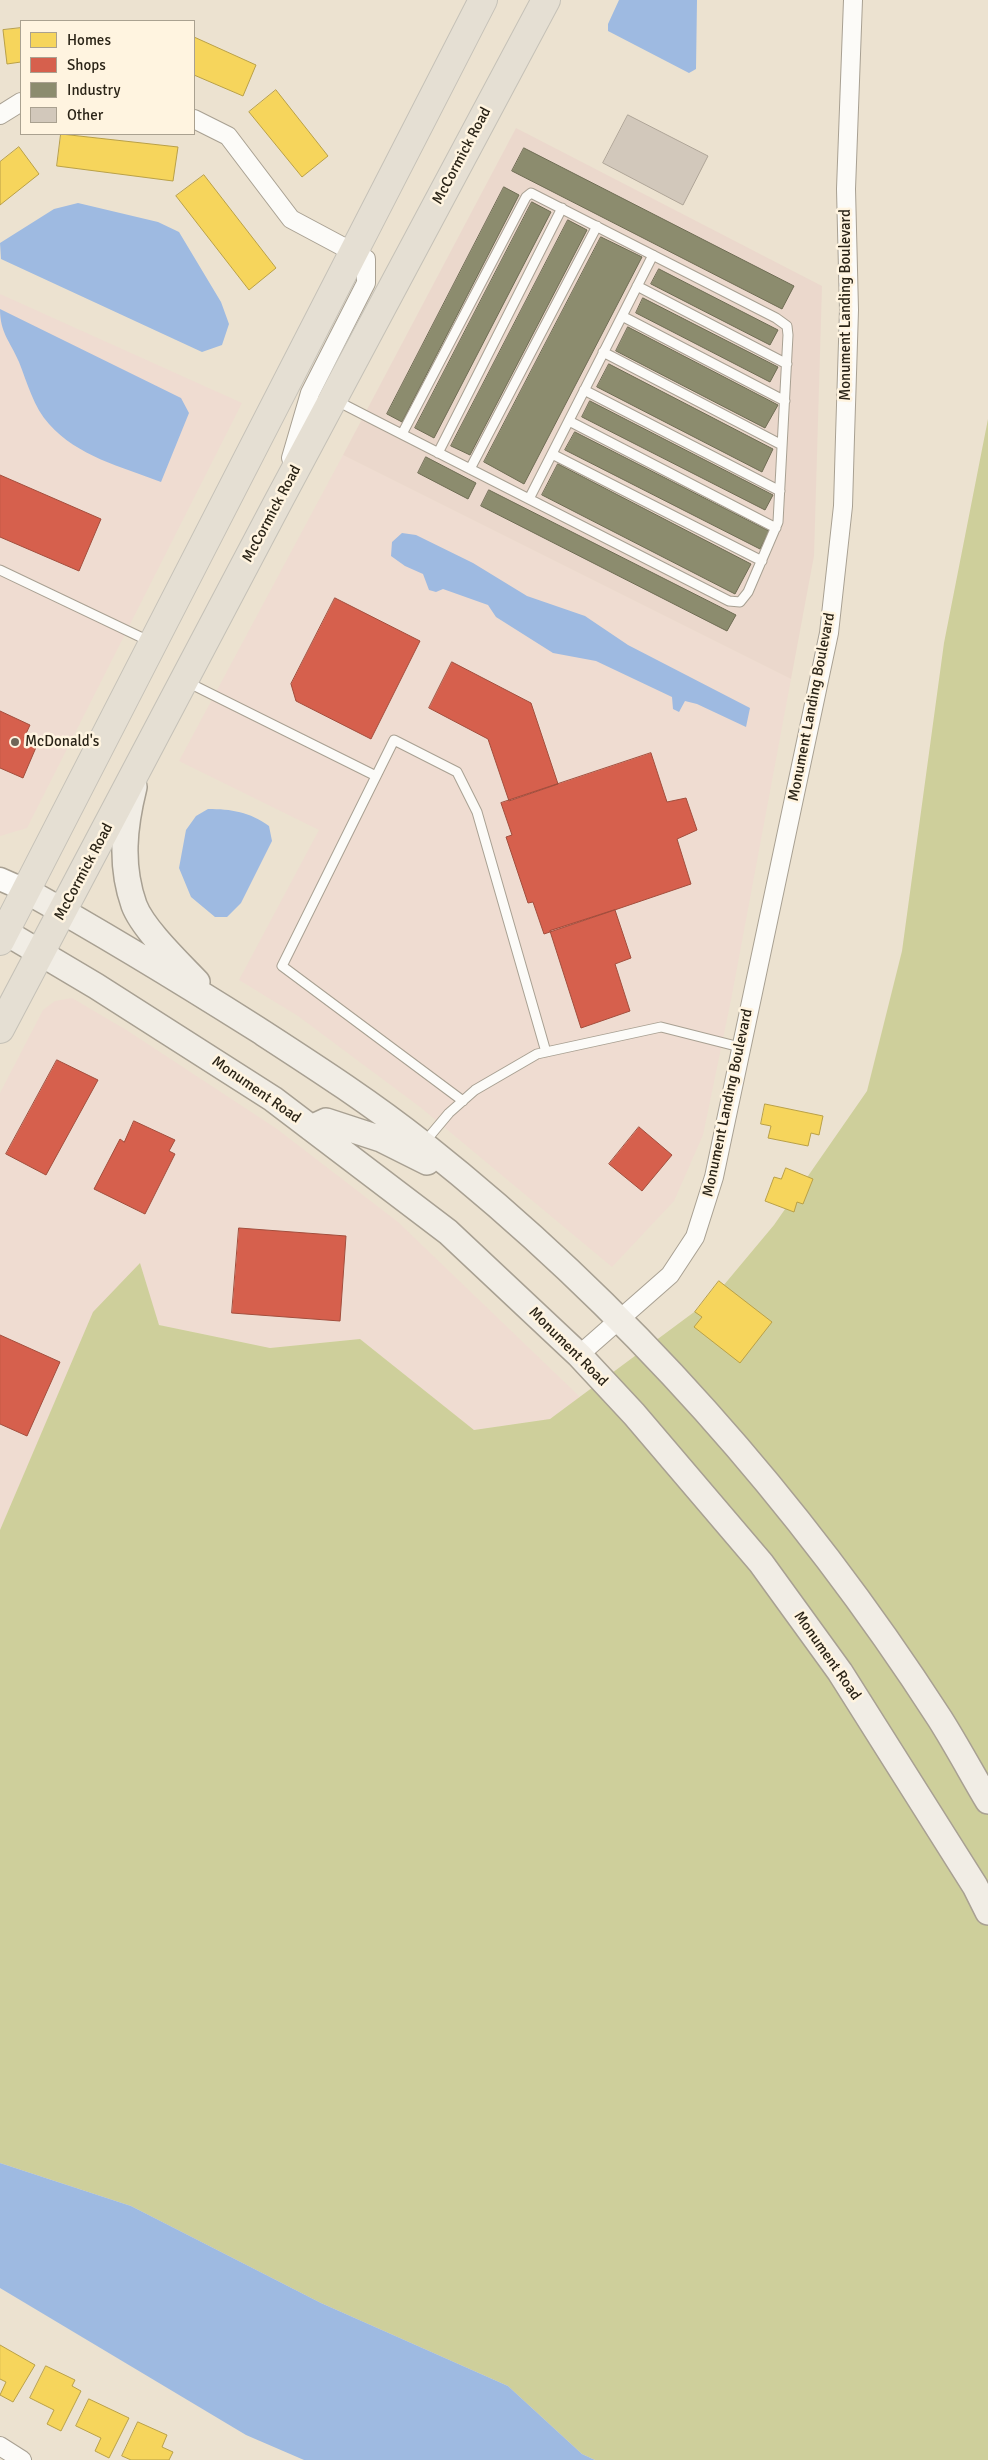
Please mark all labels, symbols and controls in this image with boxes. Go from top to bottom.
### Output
legend [20,20,195,135]
text: Homes [67,31,111,49]
text: Shops [67,56,106,74]
text: Industry [67,81,120,99]
street label: McCormick Road [429,104,495,208]
text: Other [67,106,103,124]
street label: Monument Landing Boulevard [837,209,855,401]
street label: McCormick Road [239,462,305,566]
street label: Monument Landing Boulevard [785,611,839,803]
place label: McDonald's [25,733,99,751]
marker: McDonald's [9,736,21,748]
street label: McCormick Road [51,820,117,924]
street label: Monument Landing Boulevard [699,1007,757,1199]
street label: Monument Road [208,1053,304,1127]
street label: Monument Road [525,1304,611,1390]
street label: Monument Road [790,1608,864,1704]

